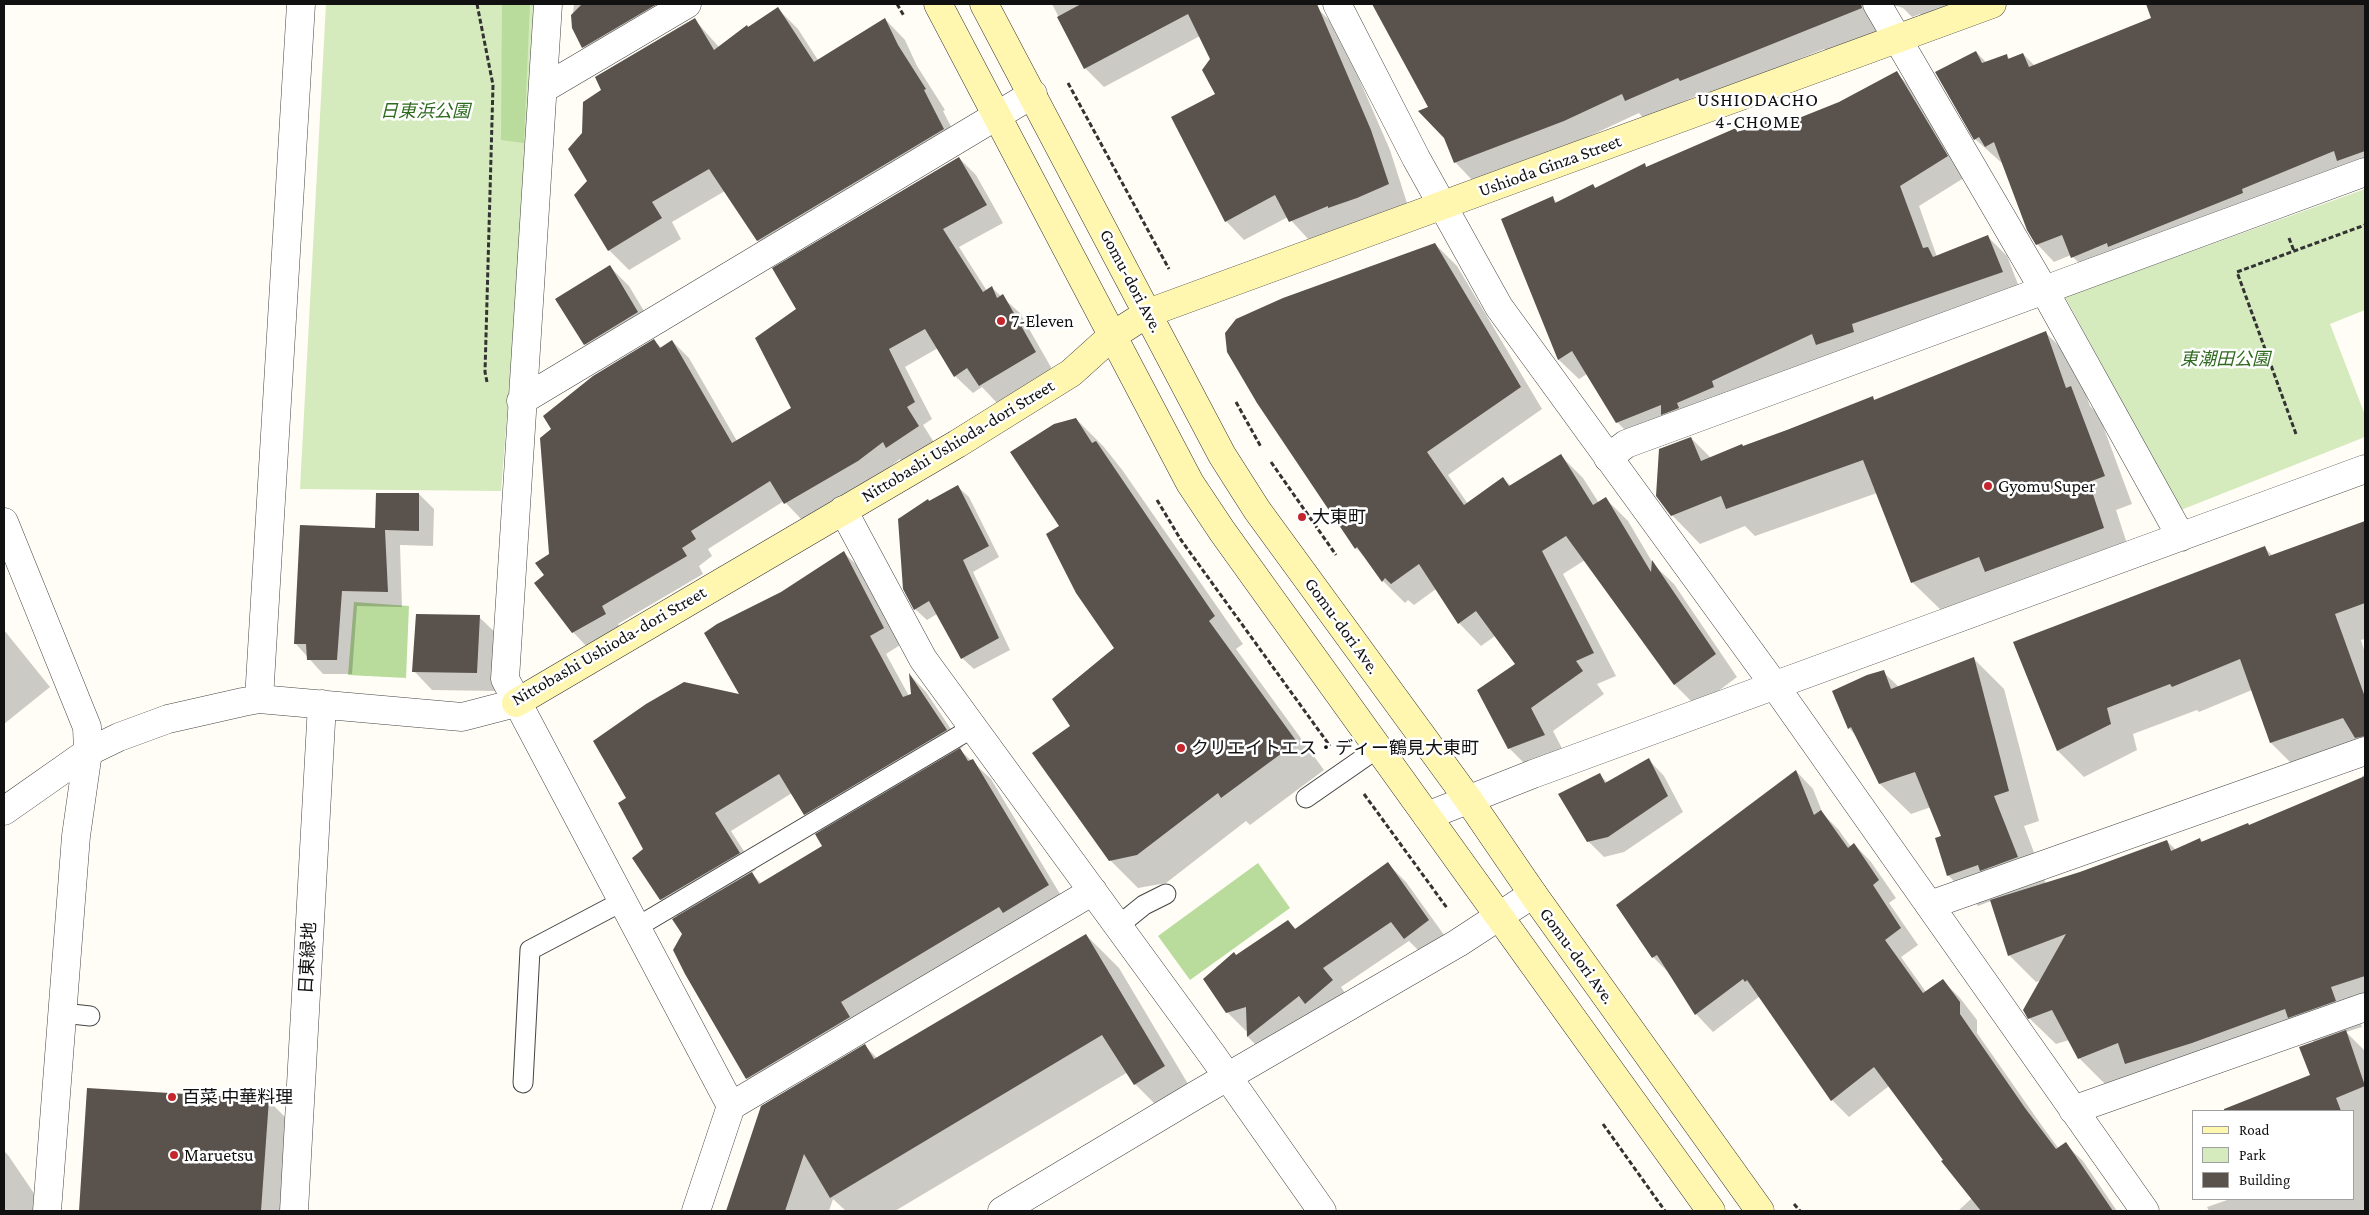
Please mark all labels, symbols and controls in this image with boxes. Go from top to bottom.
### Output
district label: USHIODACHO 4-CHOME [1696,89,1820,133]
park label: 日東浜公園 [380,100,470,122]
street label: Ushioda Ginza Street [1476,130,1624,202]
street label: Gomu-dori Ave. [1095,226,1167,336]
place label: 7-Eleven [1011,310,1074,332]
marker: 7-Eleven [995,315,1007,327]
park label: 東潮田公園 [2180,348,2270,370]
street label: Nittobashi Ushioda-dori Street [858,375,1058,507]
place label: Gyomu Super [1998,475,2095,497]
marker: Gyomu Super [1982,480,1994,492]
place label: 大東町 [1312,506,1366,528]
marker: 大東町 [1296,511,1308,523]
street label: Gomu-dori Ave. [1300,574,1384,678]
street label: Nittobashi Ushioda-dori Street [508,581,710,711]
place label: クリエイトエス・ディー鶴見大東町 [1191,737,1479,759]
marker: クリエイトエス・ディー鶴見大東町 [1175,742,1187,754]
street label: Gomu-dori Ave. [1535,904,1619,1008]
street label: 日東緑地 [295,921,321,995]
place label: 百菜 中華料理 [182,1086,293,1108]
marker: 百菜 中華料理 [166,1091,178,1103]
legend [2192,1110,2354,1200]
text: Road [2239,1122,2269,1138]
place label: Maruetsu [184,1144,254,1166]
text: Park [2239,1147,2266,1163]
marker: Maruetsu [168,1149,180,1161]
text: Building [2239,1172,2290,1188]

